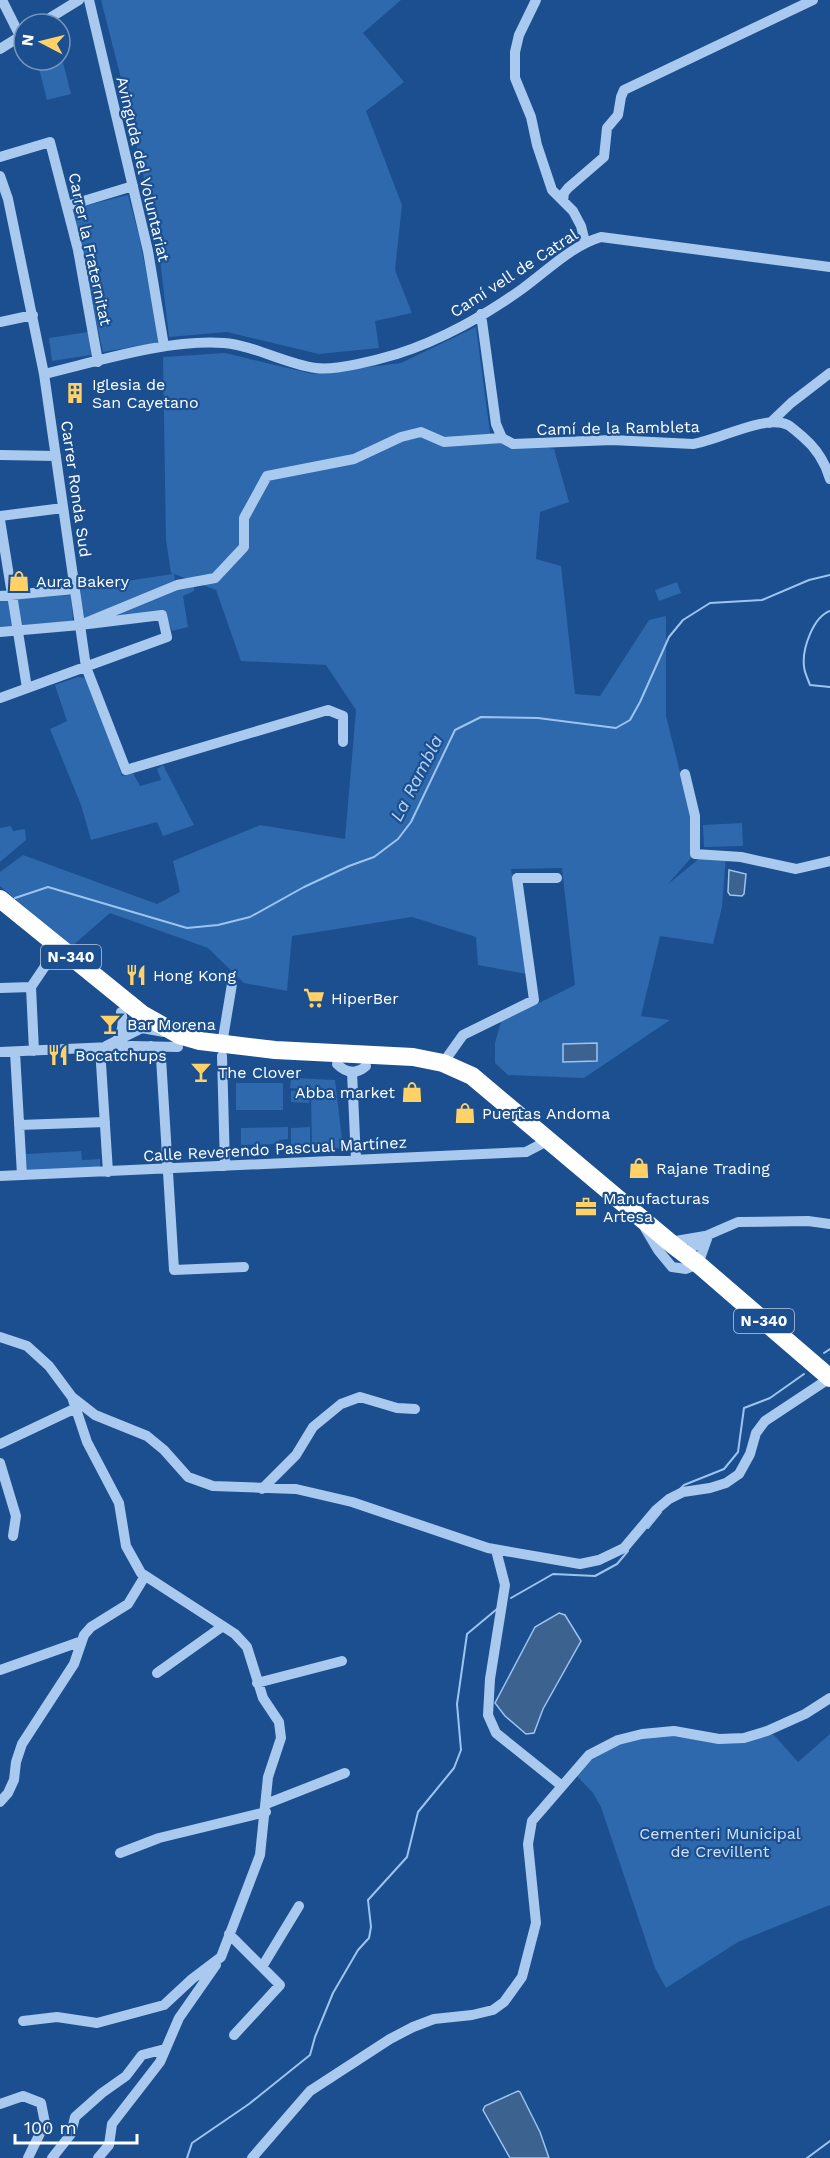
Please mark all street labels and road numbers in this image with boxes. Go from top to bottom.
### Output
street label: Avinguda del Voluntariat [112,75,174,264]
street label: Carrer la Fraternitat [65,171,116,327]
street label: Camí vell de Catral [447,225,581,321]
street label: Camí de la Rambleta [536,417,700,439]
street label: Carrer Ronda Sud [57,419,95,559]
road number: N-340 [41,945,101,969]
street label: Calle Reverendo Pascual Martínez [143,1133,407,1165]
road number: N-340 [734,1309,794,1333]

